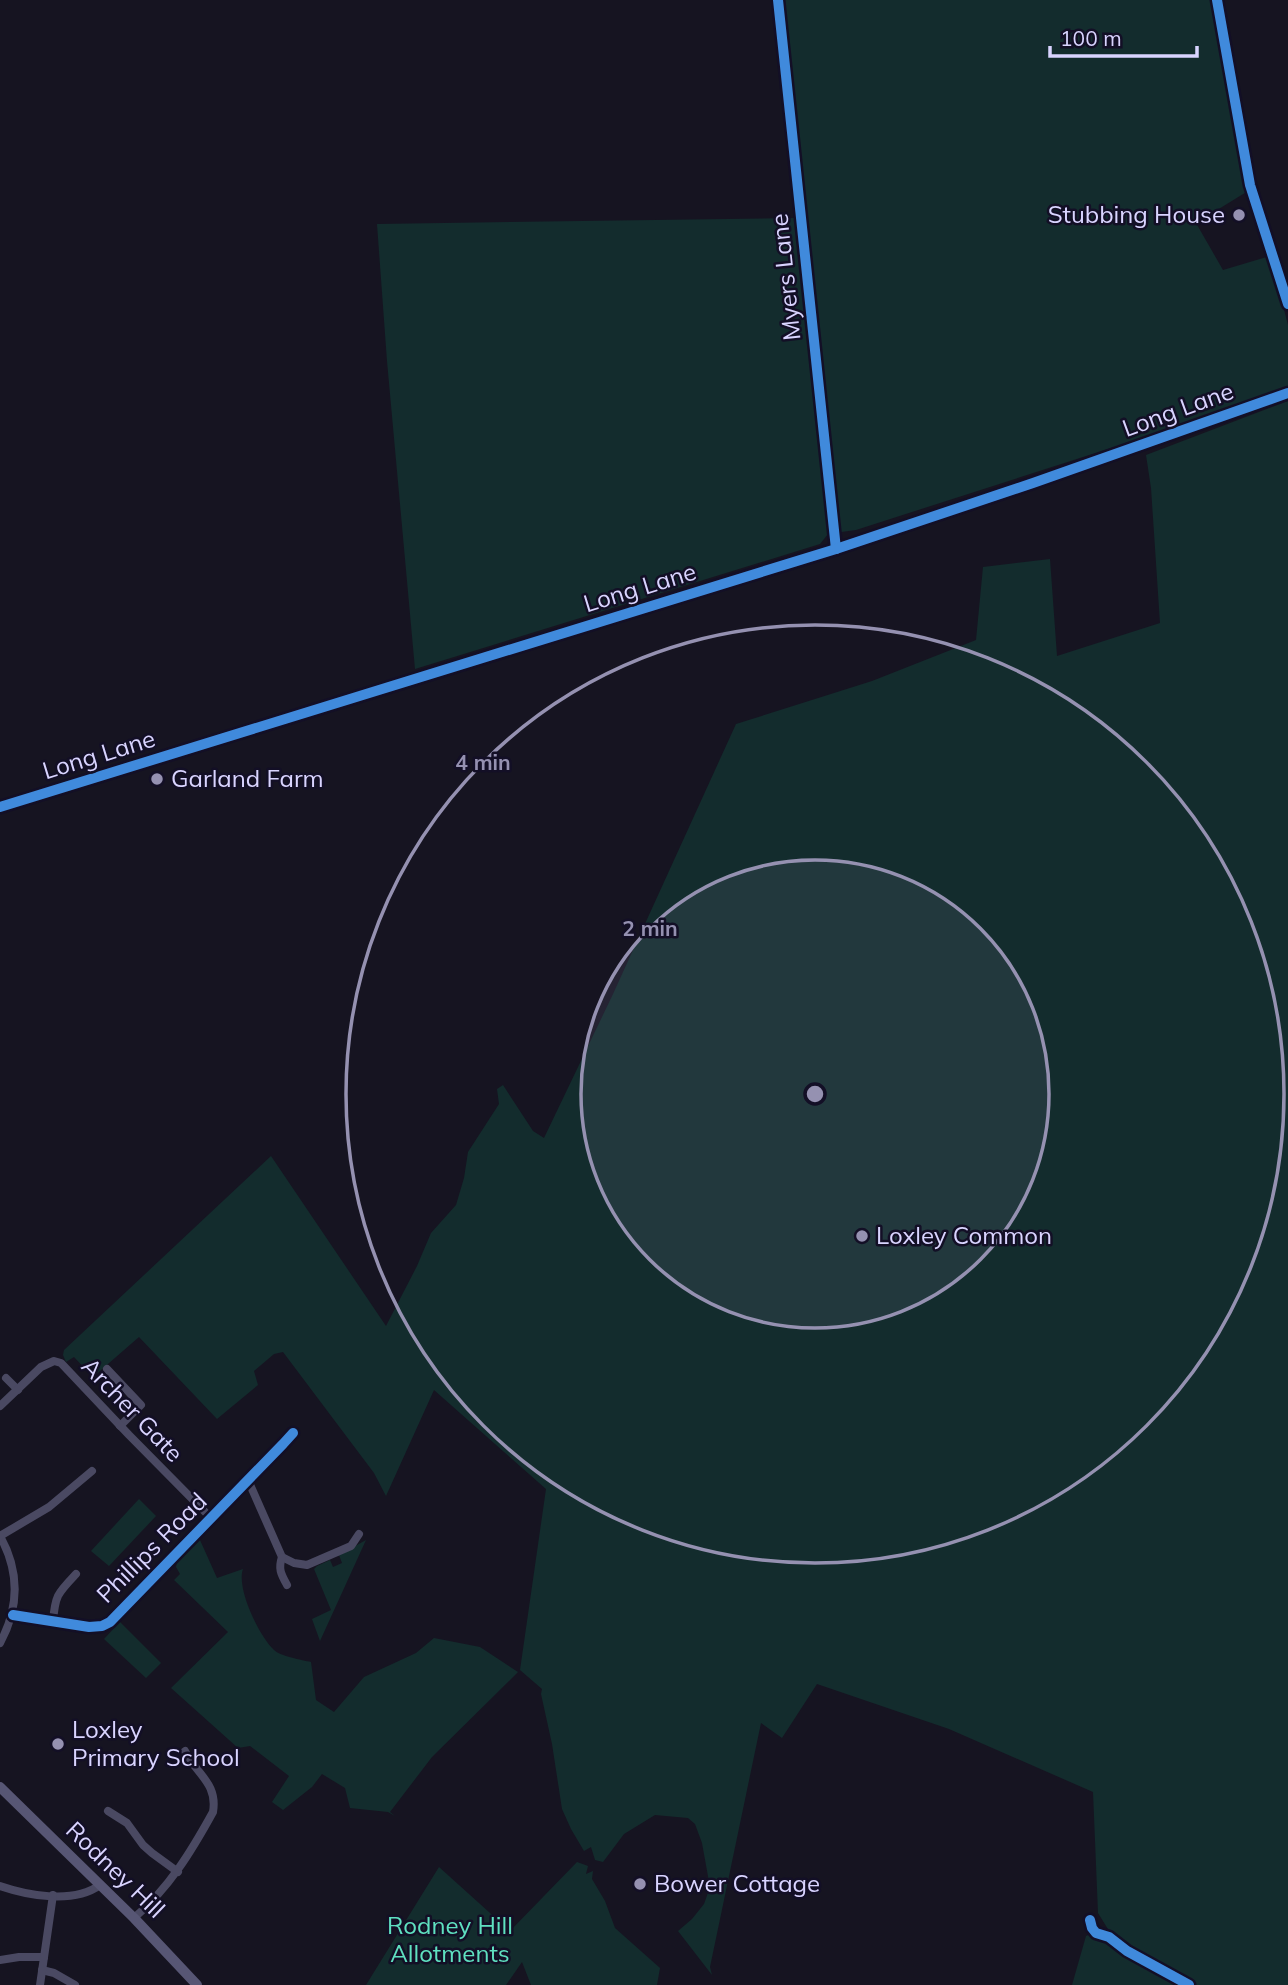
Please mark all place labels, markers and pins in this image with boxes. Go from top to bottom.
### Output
place label: Stubbing House [1048,199,1225,229]
marker: Stubbing House [1231,207,1247,223]
place label: Garland Farm [171,763,324,793]
marker: Garland Farm [149,771,165,787]
centre of rings [803,1082,827,1106]
place label: Loxley Common [876,1220,1052,1250]
marker: Loxley Common [854,1228,870,1244]
place label: Loxley Primary School [72,1714,240,1772]
marker: Loxley Primary School [50,1736,66,1752]
place label: Bower Cottage [654,1868,820,1898]
marker: Bower Cottage [632,1876,648,1892]

